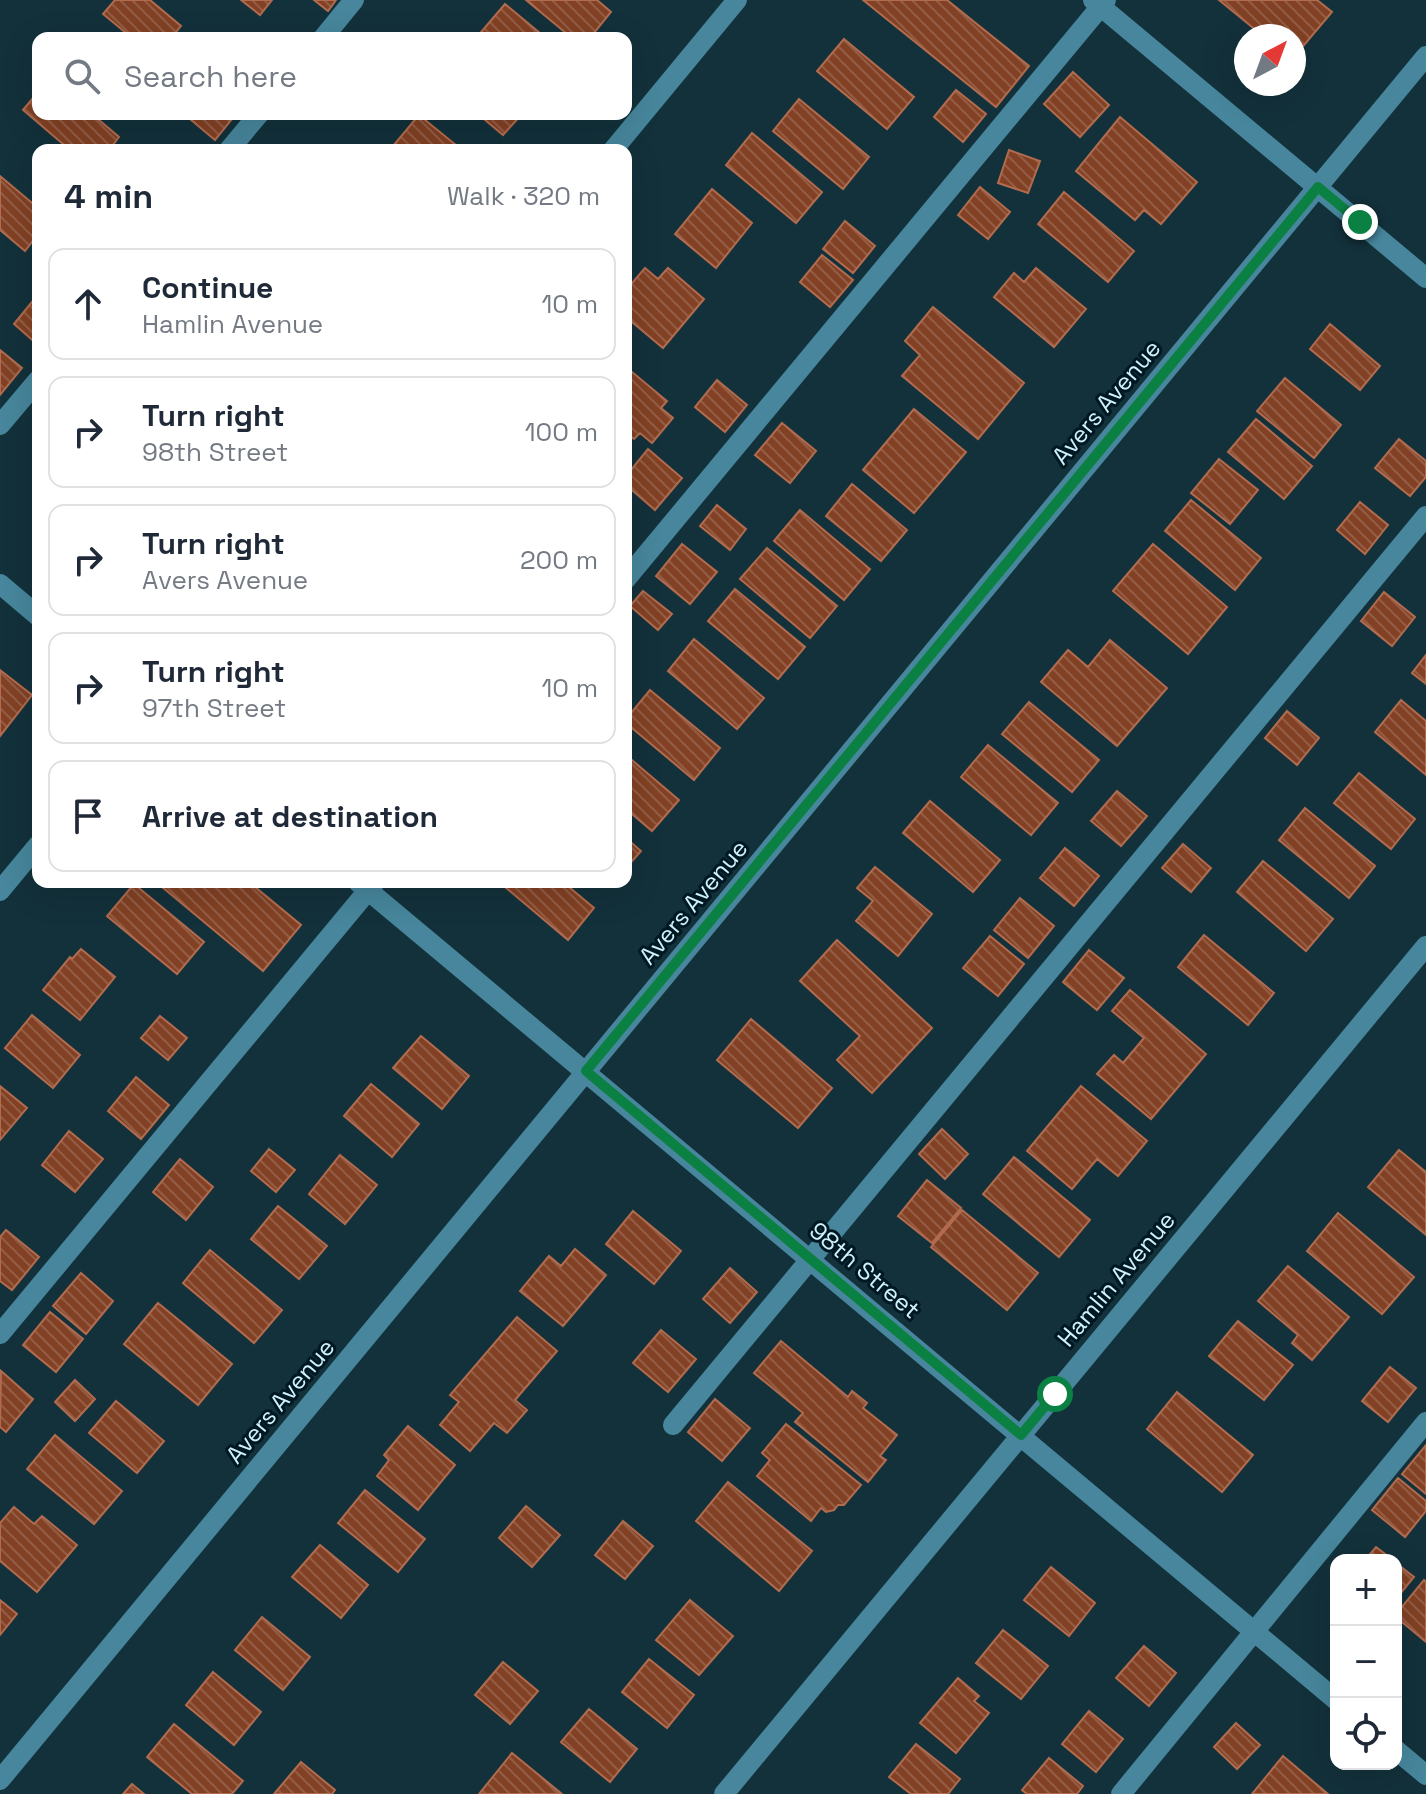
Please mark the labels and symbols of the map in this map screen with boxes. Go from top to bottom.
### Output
north arrow [1234,24,1306,96]
route end [1342,204,1378,240]
street label: Avers Avenue [1045,333,1167,471]
street label: Avers Avenue [632,833,754,971]
street label: Hamlin Avenue [1050,1205,1182,1353]
street label: 98th Street [803,1215,927,1325]
street label: Avers Avenue [219,1332,341,1470]
route start [1037,1376,1073,1412]

